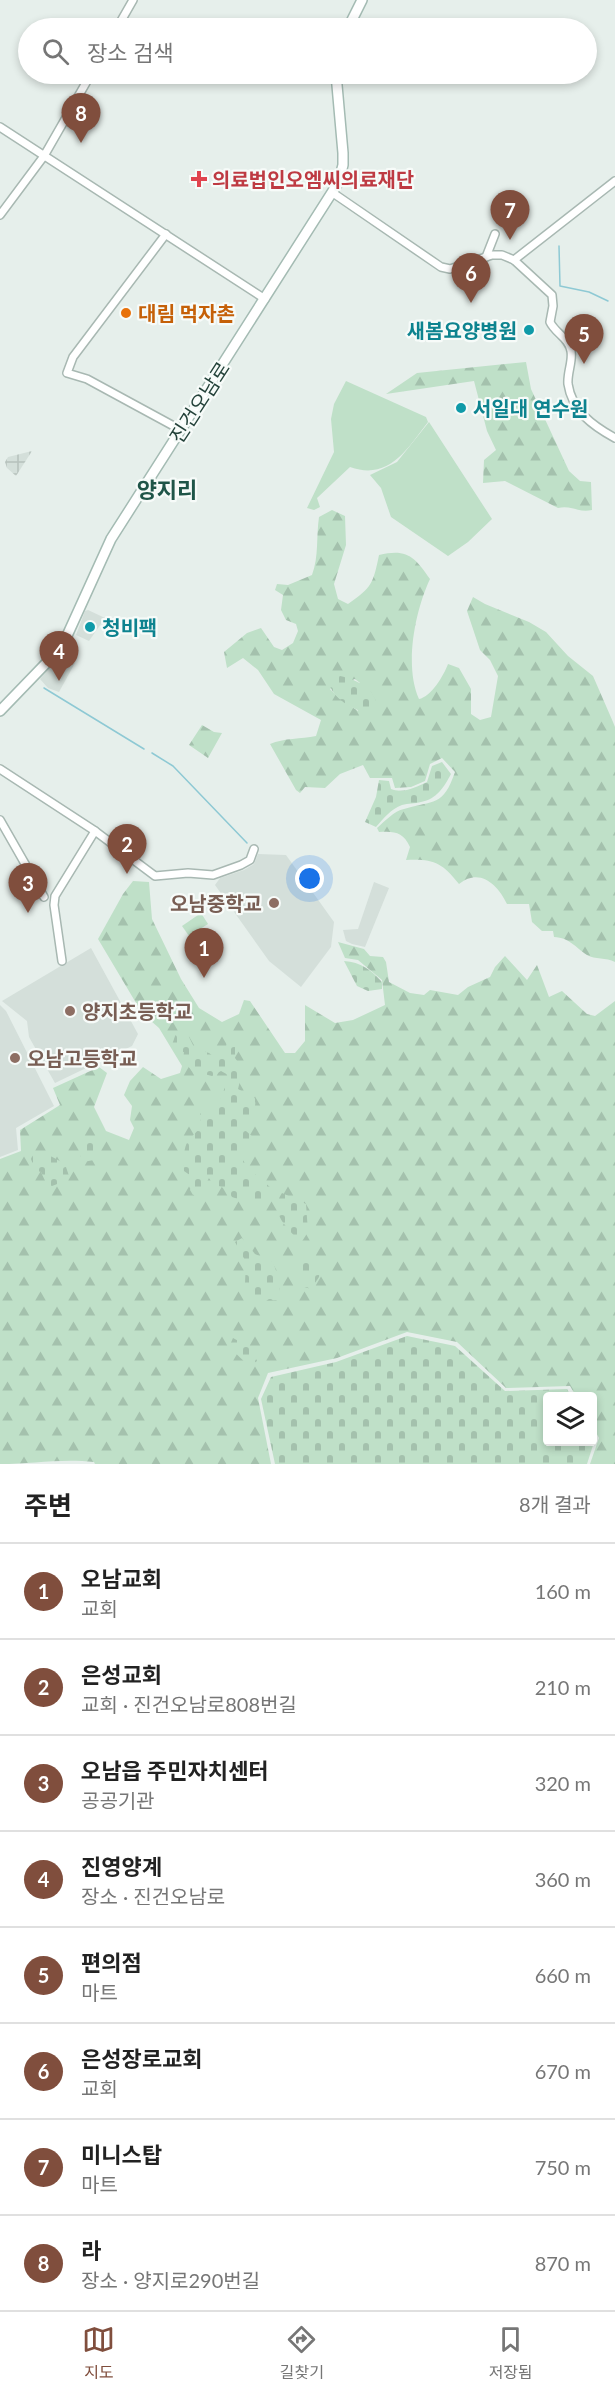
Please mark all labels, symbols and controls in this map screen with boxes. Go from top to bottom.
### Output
search box [18,18,597,84]
icon: search [39,35,72,68]
text: 장소 검색 [87,39,174,66]
pin: 8 [62,94,100,143]
place label: 의료법인오엠씨의료재단 [212,167,414,191]
marker: 의료법인오엠씨의료재단 [190,170,208,188]
pin: 7 [490,190,530,240]
pin: 6 [452,254,490,303]
place label: 대림 먹자촌 [138,301,235,325]
marker: 대림 먹자촌 [119,306,133,320]
pin: 5 [564,314,604,364]
place label: 새봄요양병원 [407,318,517,342]
marker: 새봄요양병원 [522,323,536,337]
street label: 진건오남로 [164,357,234,447]
place label: 서일대 연수원 [473,396,588,420]
marker: 서일대 연수원 [454,401,468,415]
district label: 양지리 [137,476,197,503]
place label: 청비팩 [102,615,157,639]
marker: 청비팩 [83,620,97,634]
pin: 4 [40,632,78,681]
pin: 2 [108,824,146,874]
pin: 3 [9,864,48,913]
your location [295,864,324,893]
place label: 오남중학교 [170,891,262,915]
marker: 오남중학교 [267,896,281,910]
pin: 1 [184,928,224,978]
place label: 양지초등학교 [82,999,192,1023]
marker: 양지초등학교 [63,1004,77,1018]
place label: 오남고등학교 [27,1046,137,1070]
marker: 오남고등학교 [8,1051,22,1065]
map controls [543,1392,597,1446]
button: layers [543,1392,597,1446]
text: 주변 [24,1489,72,1521]
text: 8개 결과 [519,1492,591,1516]
text: 오남교회 [81,1565,162,1592]
text: 1 [38,1579,49,1603]
text: 160 m [535,1579,591,1603]
text: 교회 [81,1596,118,1620]
text: 은성교회 [81,1661,162,1688]
text: 2 [38,1675,49,1699]
text: 210 m [535,1675,591,1699]
text: 교회 · 진건오남로808번길 [81,1692,297,1716]
text: 오남읍 주민자치센터 [81,1757,269,1784]
text: 3 [38,1771,49,1795]
text: 320 m [535,1771,591,1795]
text: 공공기관 [81,1788,155,1812]
text: 진영양계 [81,1853,162,1880]
text: 4 [38,1867,49,1891]
text: 360 m [535,1867,591,1891]
text: 장소 · 진건오남로 [81,1884,225,1908]
text: 편의점 [81,1949,142,1976]
text: 5 [38,1963,49,1987]
text: 660 m [535,1963,591,1987]
text: 마트 [81,1980,118,2004]
text: 은성장로교회 [81,2045,202,2072]
text: 6 [38,2059,49,2083]
text: 670 m [535,2059,591,2083]
text: 교회 [81,2076,118,2100]
text: 미니스탑 [81,2141,162,2168]
text: 7 [38,2155,49,2179]
text: 750 m [535,2155,591,2179]
text: 마트 [81,2172,118,2196]
text: 라 [81,2237,101,2264]
text: 8 [38,2251,49,2275]
text: 870 m [535,2251,591,2275]
text: 장소 · 양지로290번길 [81,2268,260,2292]
tab: 지도 [82,2323,115,2383]
tab: 길찾기 [280,2323,324,2383]
tab: 저장됨 [489,2323,533,2383]

